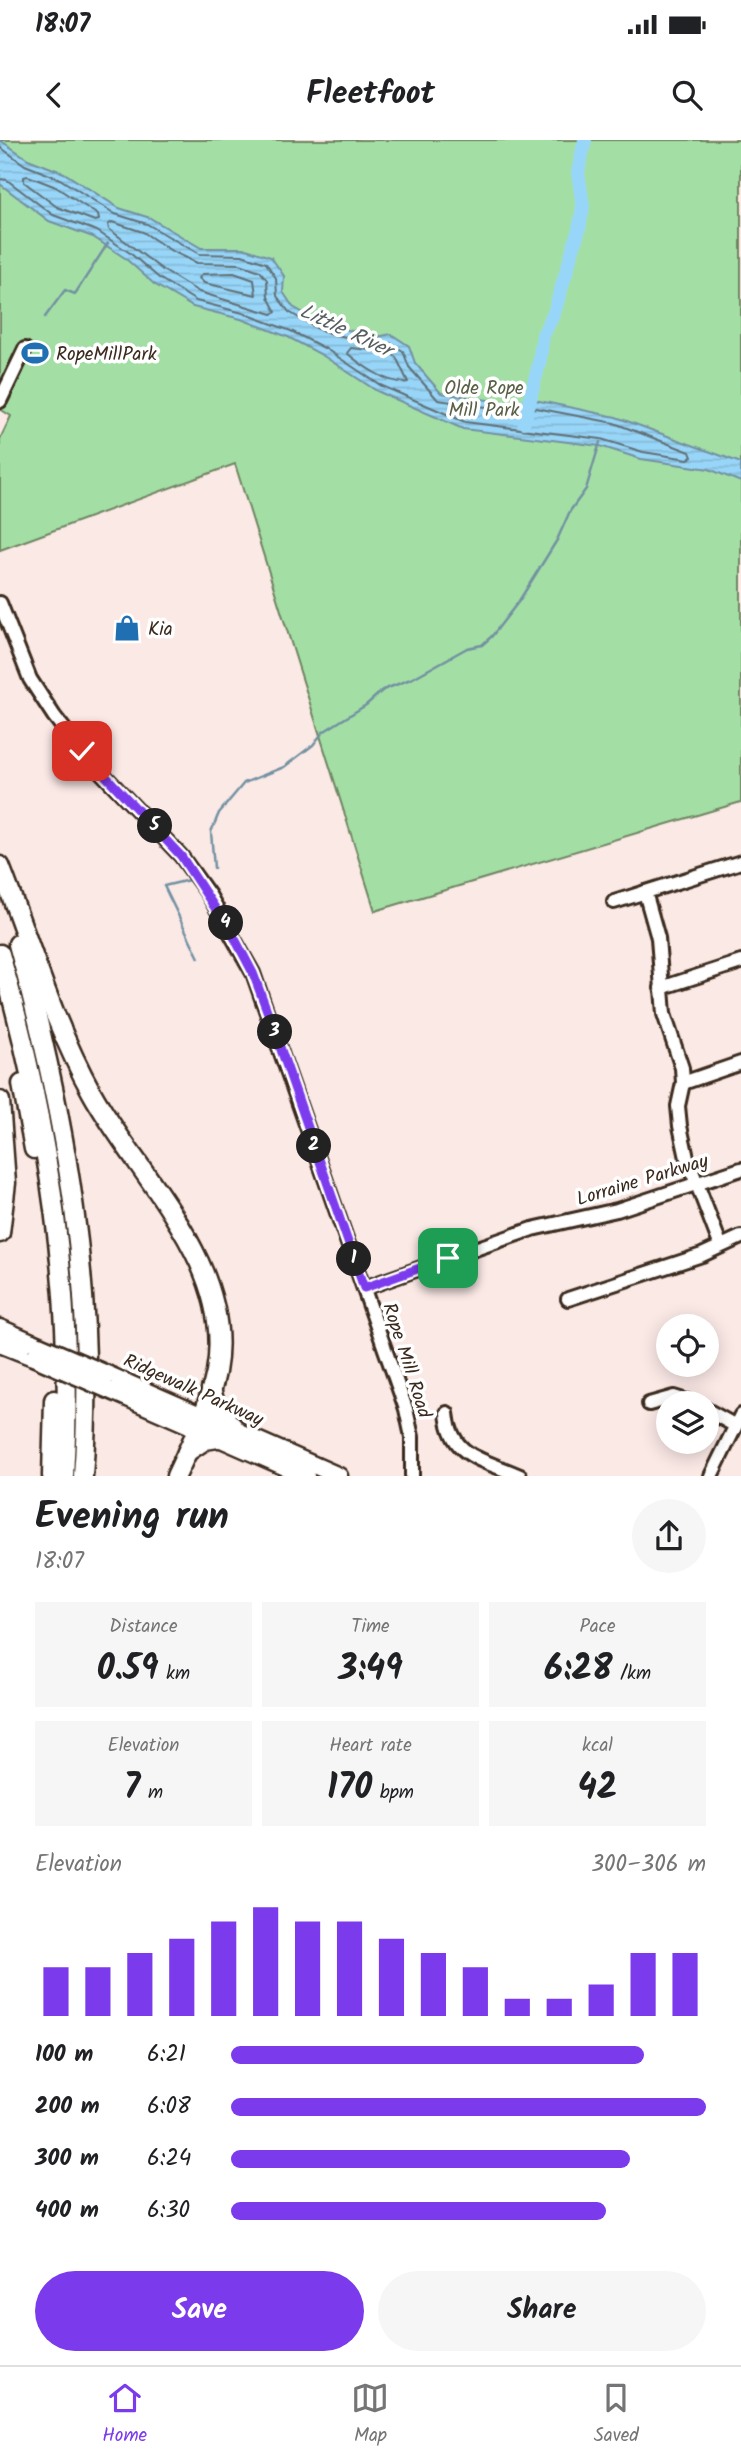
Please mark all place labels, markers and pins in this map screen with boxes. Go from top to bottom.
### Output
sports icon: RopeMillPark [20,338,50,368]
place label: RopeMillPark [56,340,157,370]
shop icon: Kia [112,613,142,643]
place label: Kia [148,615,173,645]
pin [52,721,112,781]
pin: 5 [138,808,172,844]
pin: 4 [208,906,244,940]
pin: 3 [258,1014,292,1050]
pin: 2 [296,1128,332,1164]
pin [418,1228,478,1288]
pin: 1 [336,1242,372,1276]

